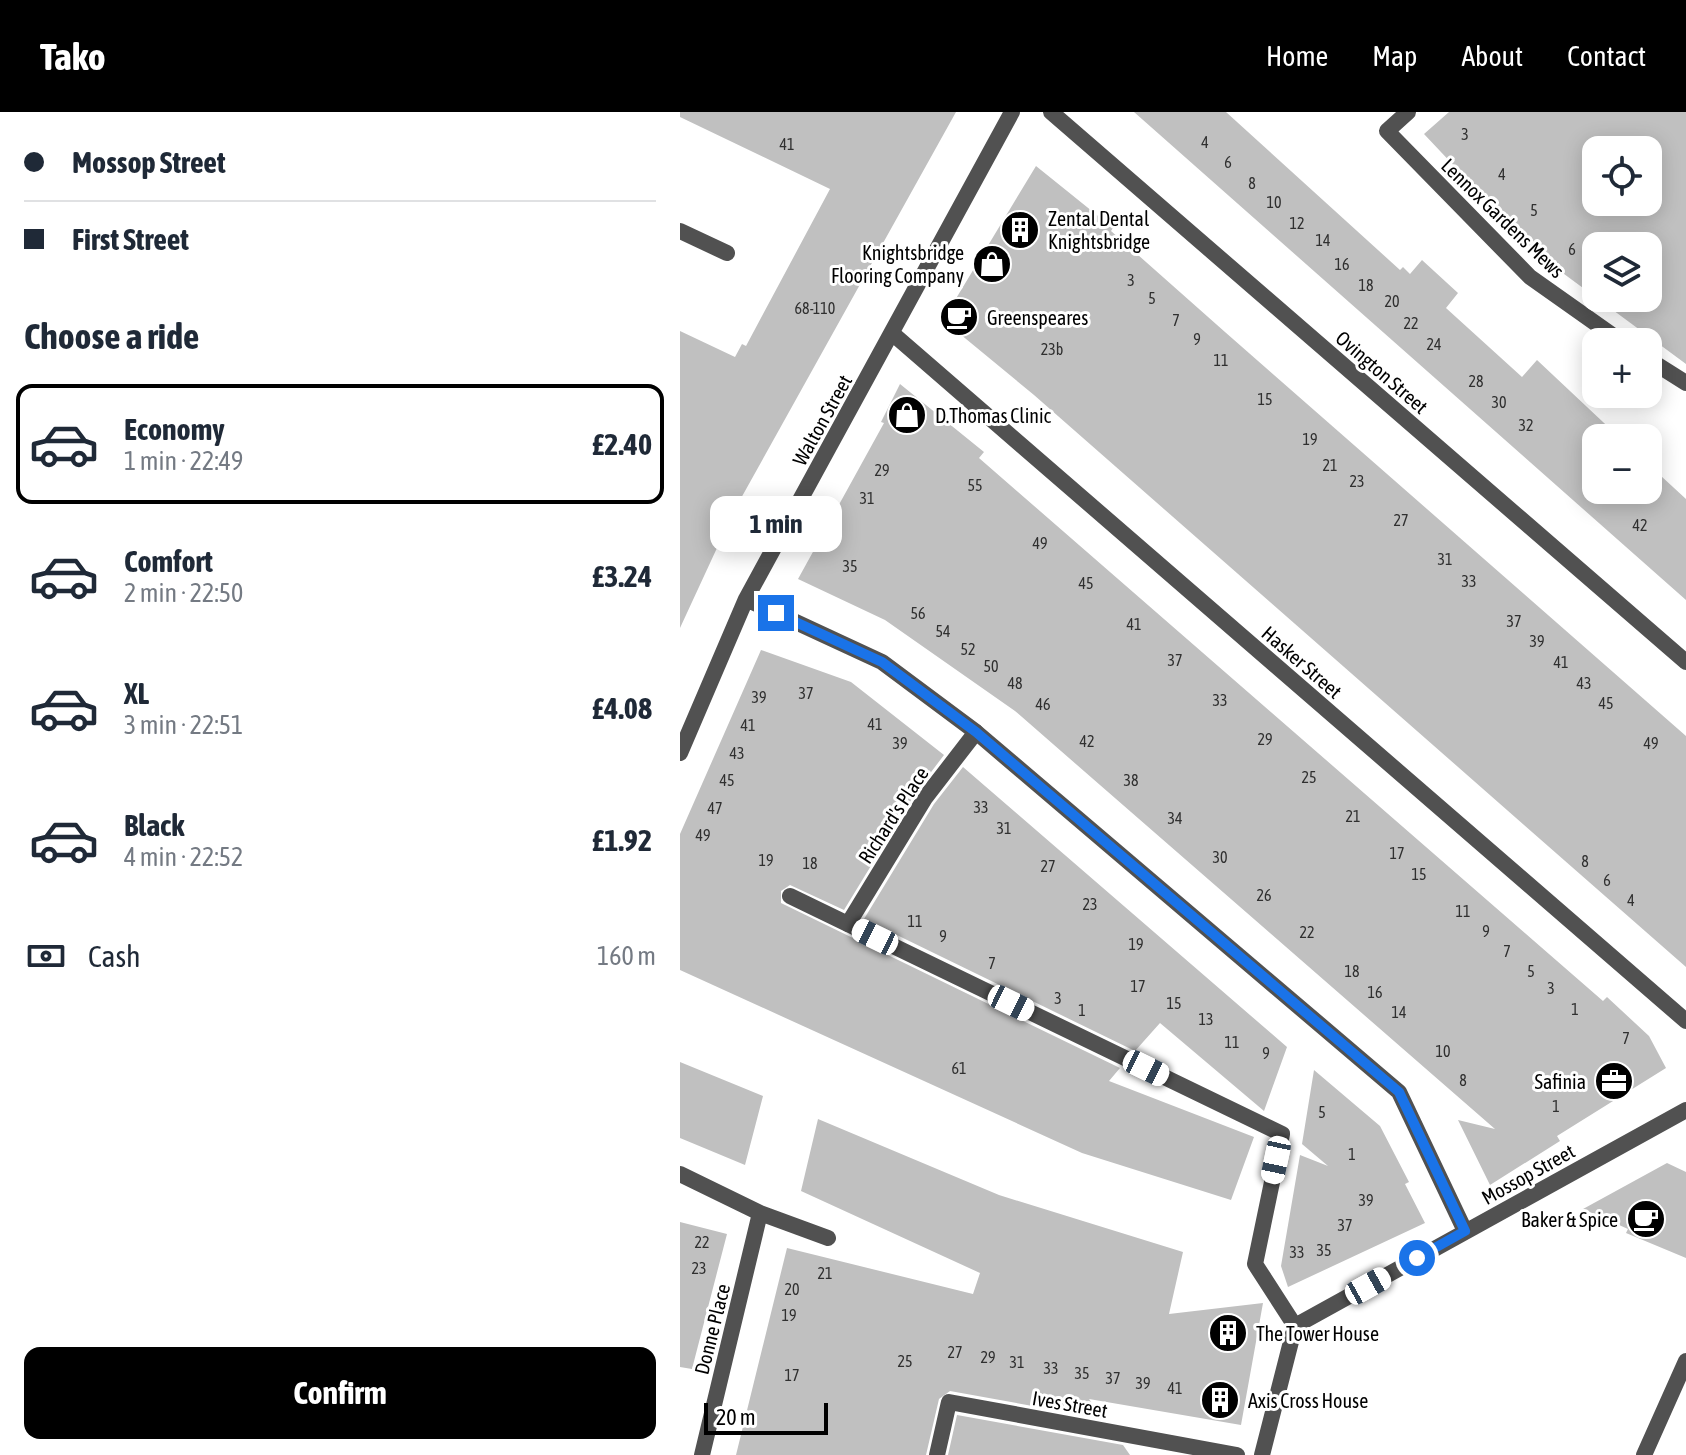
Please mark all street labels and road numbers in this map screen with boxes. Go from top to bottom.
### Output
street label: Lennox Gardens Mews [1437,154,1569,282]
street label: Ovington Street [1331,326,1433,418]
street label: Walton Street [788,371,856,469]
street label: Hasker Street [1257,621,1347,703]
street label: Richard's Place [853,762,933,868]
street label: Mossop Street [1478,1139,1579,1209]
street label: Donne Place [690,1281,734,1377]
street label: Ives Street [1031,1386,1110,1422]

